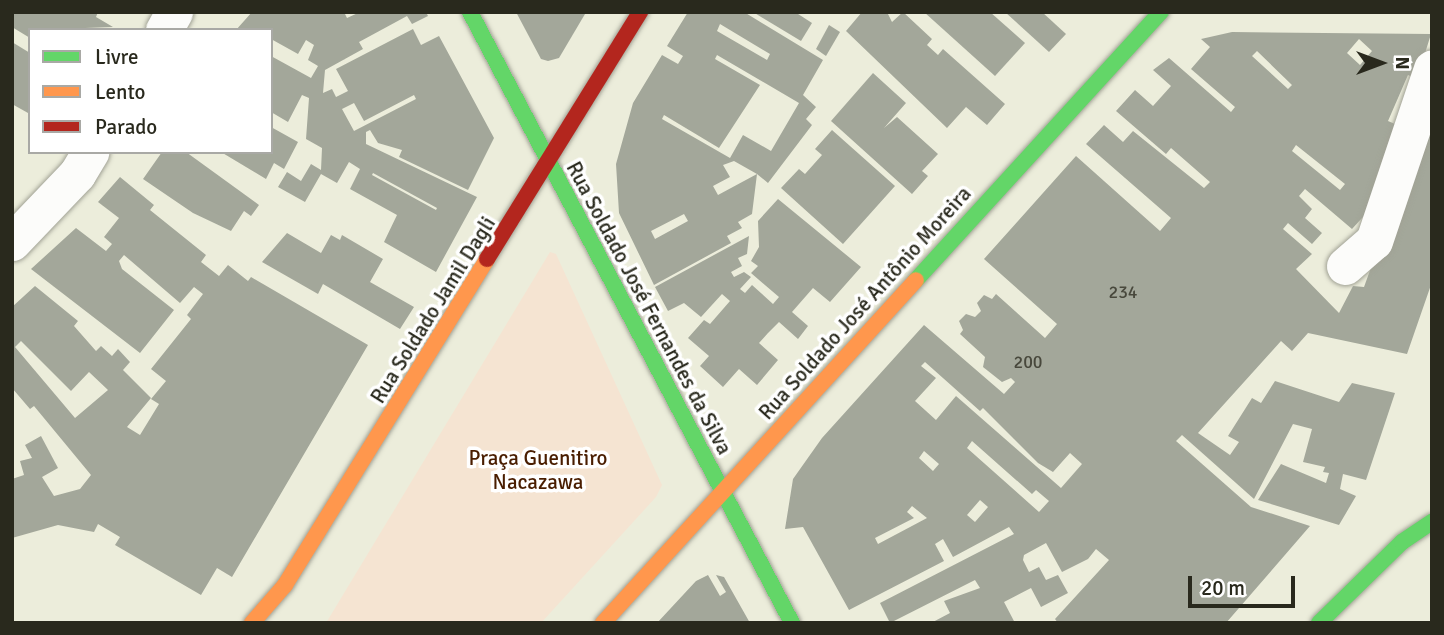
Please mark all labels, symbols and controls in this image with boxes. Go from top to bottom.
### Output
legend [28,28,273,154]
north arrow [1346,28,1416,98]
text: Livre [95,44,138,70]
text: N [1390,56,1414,70]
text: Lento [95,79,145,105]
text: Parado [95,114,157,140]
street label: Rua Soldado José Fernandes da Silva [561,157,737,459]
street label: Rua Soldado José Antônio Moreira [754,181,976,425]
street label: Rua Soldado Jamil Dagli [365,212,501,408]
house number: 234 [1108,281,1138,303]
house number: 200 [1013,351,1043,373]
park label: Praça Guenitiro Nacazawa [469,445,607,495]
scale bar [1192,562,1299,606]
text: 20 m [1201,575,1245,601]

